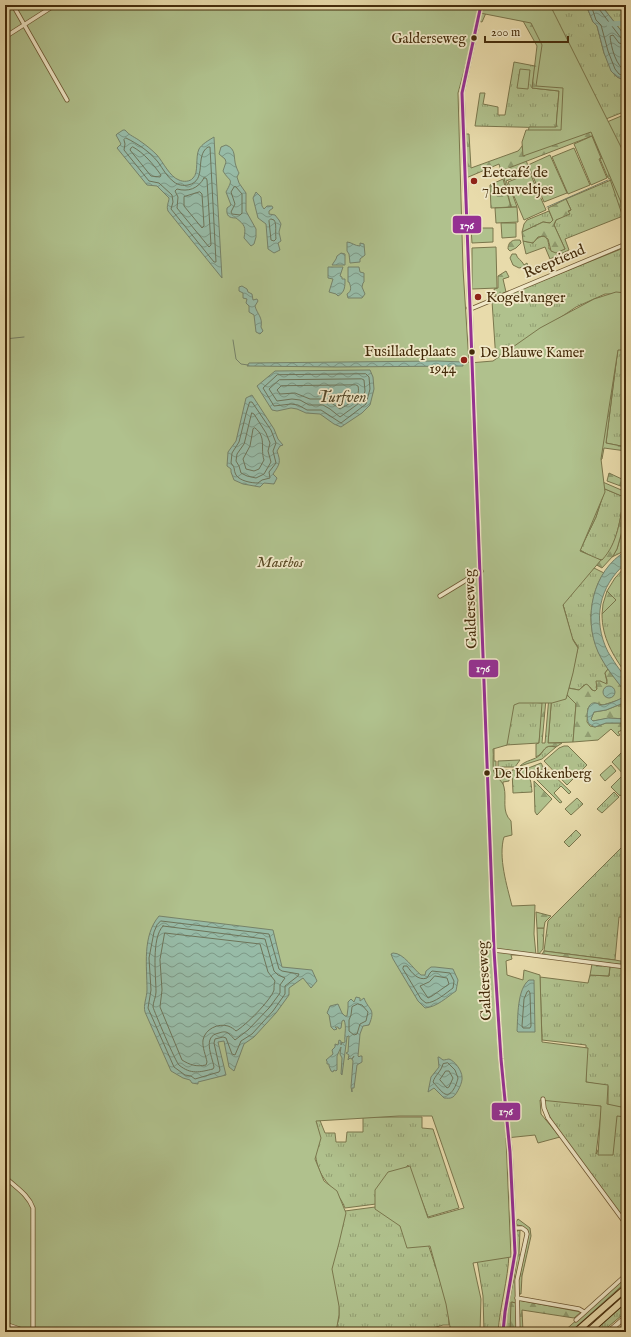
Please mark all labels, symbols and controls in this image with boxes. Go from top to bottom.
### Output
scale bar [485,18,568,44]
text: 200 m [491,25,520,40]
place label: Galderseweg [391,30,466,48]
marker: Galderseweg [469,33,479,43]
place label: Eetcafé de 7 heuveltjes [482,163,553,199]
marker: Eetcafé de 7 heuveltjes [469,176,479,186]
line badge: 176 [452,215,482,234]
text: 176 [460,219,475,233]
street label: Reeptiend [520,240,589,283]
place label: Kogelvanger [486,288,566,307]
marker: Kogelvanger [473,292,483,302]
place label: Fusilladeplaats 1944 [364,342,457,378]
place label: De Blauwe Kamer [480,344,584,362]
marker: De Blauwe Kamer [467,347,477,357]
marker: Fusilladeplaats 1944 [459,355,469,365]
water label: Turfven [318,388,366,408]
park label: Mastbos [257,553,304,572]
street label: Galderseweg [460,568,481,649]
line badge: 176 [468,659,499,678]
text: 176 [476,662,491,676]
place label: De Klokkenberg [494,765,592,783]
marker: De Klokkenberg [482,768,492,778]
street label: Galderseweg [473,940,496,1021]
line badge: 176 [491,1102,521,1121]
text: 176 [499,1105,514,1119]

